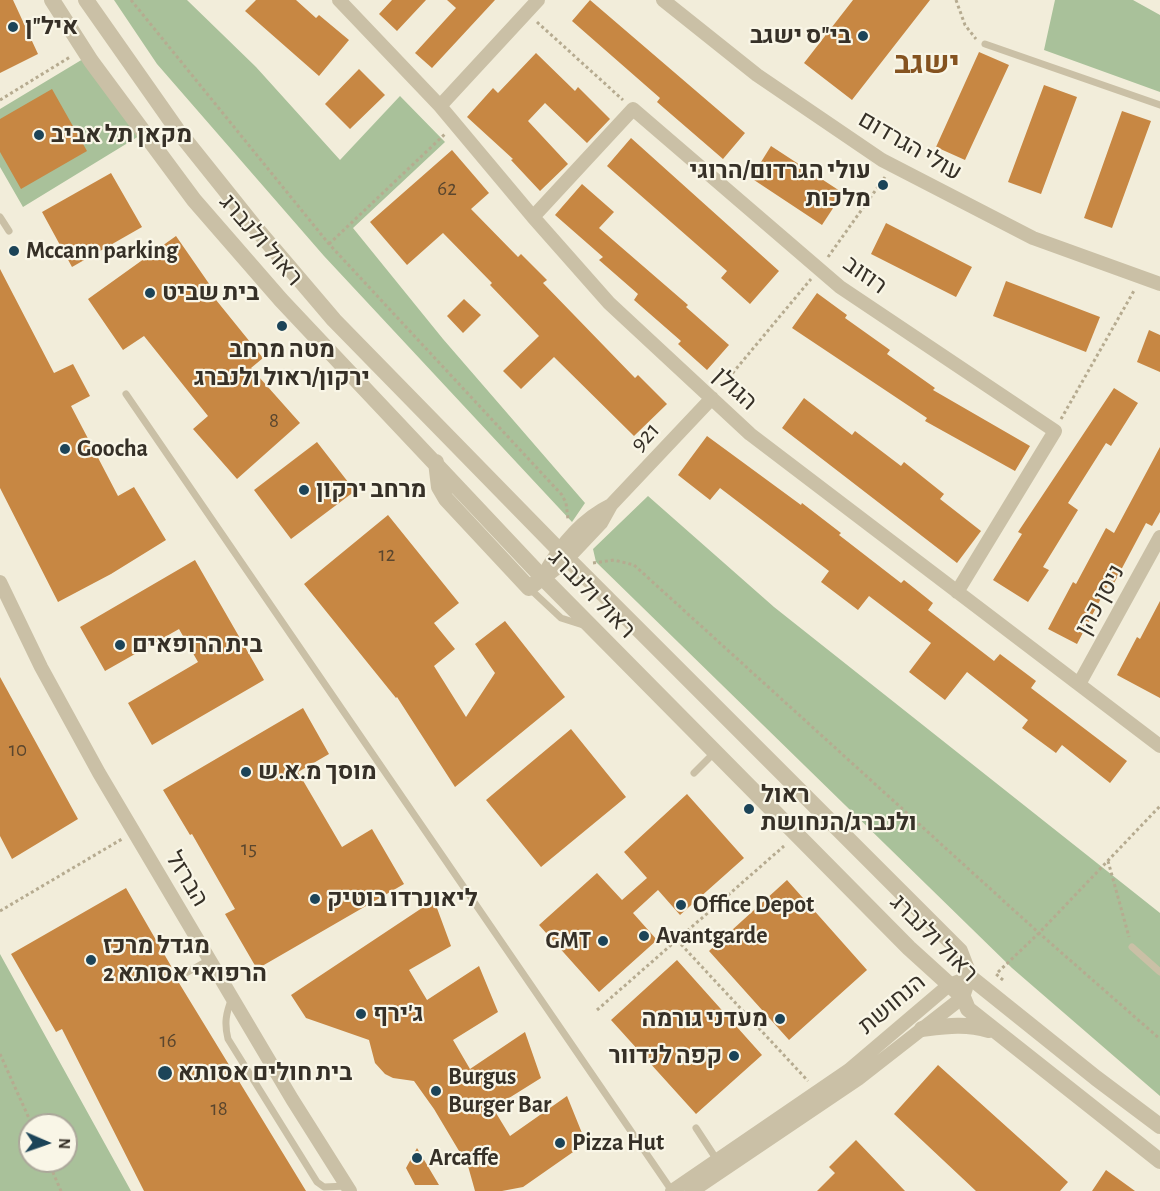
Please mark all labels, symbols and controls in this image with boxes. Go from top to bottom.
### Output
place label: איל"ן [25,13,78,41]
marker: איל"ן [6,20,20,34]
place label: בי"ס ישגב [750,22,851,50]
marker: בי"ס ישגב [856,29,870,43]
district label: ישגב [894,46,960,82]
street label: עולי הגרדום [853,105,967,187]
place label: מקאן תל אביב [51,121,192,149]
marker: מקאן תל אביב [32,128,46,142]
place label: עולי הגרדום/הרוגי מלכות [690,157,871,213]
house number: 62 [437,176,457,202]
marker: עולי הגרדום/הרוגי מלכות [876,178,890,192]
street label: ראול ולנברג [213,188,309,292]
place label: Mccann parking [26,237,178,265]
marker: Mccann parking [7,244,21,258]
street label: רוזוב [837,250,893,300]
place label: בית שביט [162,279,259,307]
marker: בית שביט [143,286,157,300]
marker: מטה מרחב ירקון/ראול ולנברג [275,319,289,333]
place label: מטה מרחב ירקון/ראול ולנברג [194,336,370,392]
street label: הגולן [707,362,763,416]
house number: 8 [269,408,279,434]
street label: 921 [624,416,666,458]
place label: Goocha [77,435,148,463]
marker: Goocha [58,442,72,456]
place label: מרחב ירקון [316,476,426,504]
marker: מרחב ירקון [297,483,311,497]
house number: 12 [379,542,395,568]
street label: ראול ולנברג [543,544,641,644]
street label: ניסן כהן [1069,560,1131,640]
place label: בית הרופאים [132,631,263,659]
marker: בית הרופאים [113,638,127,652]
house number: 10 [9,737,27,763]
place label: מוסך מ.א.ש [258,758,377,786]
marker: מוסך מ.א.ש [239,765,253,779]
place label: ראול ולנברג/הנחושת [761,781,917,837]
marker: ראול ולנברג/הנחושת [742,802,756,816]
house number: 15 [241,836,257,862]
street label: הברזל [159,846,215,912]
place label: ליאונרדו בוטיק [327,885,478,913]
street label: ראול ולנברג [884,888,984,988]
place label: Office Depot [693,891,814,919]
marker: ליאונרדו בוטיק [308,892,322,906]
marker: Office Depot [674,898,688,912]
place label: Avantgarde [656,922,768,950]
place label: GMT [545,927,591,955]
marker: Avantgarde [637,929,651,943]
place label: מגדל מרכז הרפואי אסותא 2 [103,932,267,988]
marker: GMT [596,934,610,948]
marker: מגדל מרכז הרפואי אסותא 2 [84,953,98,967]
street label: הנחושת [853,968,931,1040]
place label: ג'ירף [373,1000,423,1028]
place label: מעדני גורמה [642,1005,768,1033]
marker: ג'ירף [354,1007,368,1021]
marker: מעדני גורמה [773,1012,787,1026]
house number: 16 [159,1028,177,1054]
place label: קפה לנדוור [609,1042,722,1070]
marker: קפה לנדוור [727,1049,741,1063]
place label: בית חולים אסותא [178,1059,352,1087]
place label: Burgus Burger Bar [448,1063,551,1119]
marker: בית חולים אסותא [156,1064,174,1082]
marker: Burgus Burger Bar [429,1084,443,1098]
house number: 18 [210,1096,228,1122]
north arrow [18,1113,78,1173]
place label: Pizza Hut [572,1129,664,1157]
marker: Pizza Hut [553,1136,567,1150]
text: N [56,1138,72,1149]
place label: Arcaffe [429,1144,499,1172]
marker: Arcaffe [410,1151,424,1165]

